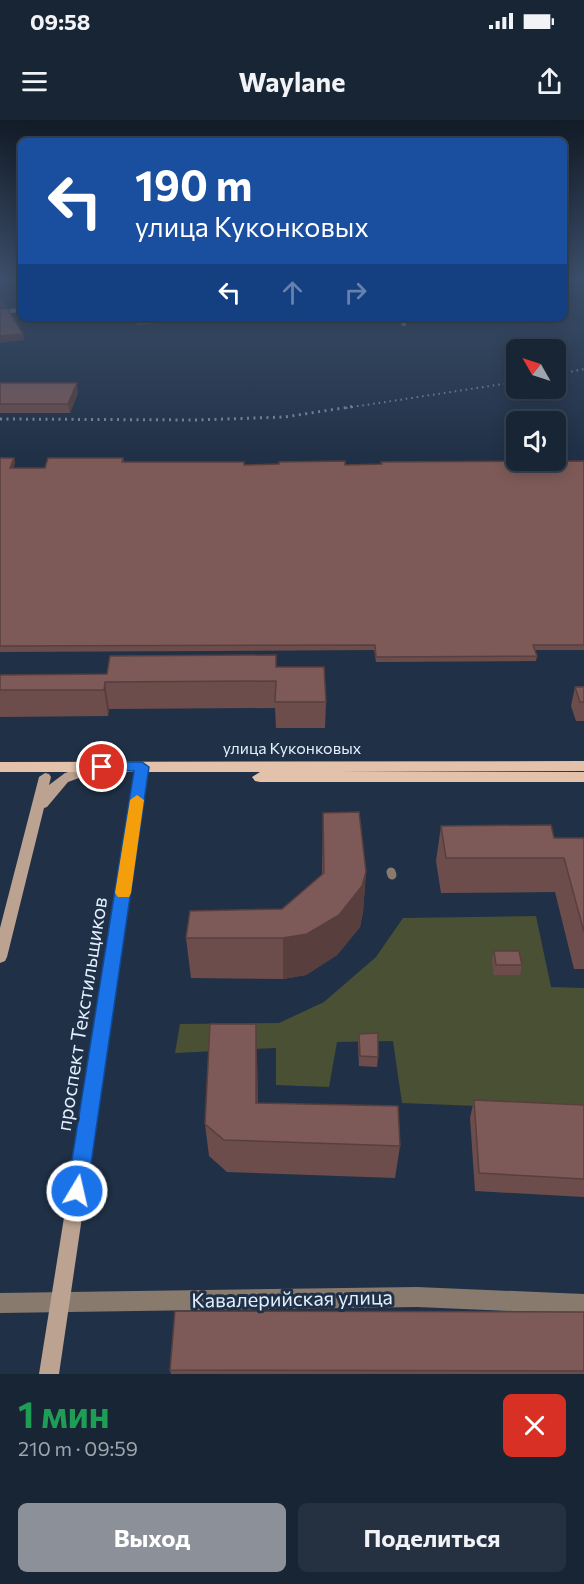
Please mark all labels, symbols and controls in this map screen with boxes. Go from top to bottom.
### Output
text: 09:58 [30,8,90,35]
icon: menu [18,65,51,98]
text: Waylane [239,65,345,98]
icon: share [533,65,566,98]
text: 190 m [135,158,253,210]
icon: left [36,162,114,240]
text: улица Куконковых [135,210,369,243]
icon: left [213,276,246,309]
icon: ahead [276,276,309,309]
icon: right [339,276,372,309]
north arrow [506,339,566,399]
map controls [506,339,566,471]
button: sound [506,411,566,471]
street label: улица Куконковых [223,738,362,757]
pin [76,741,127,792]
icon: arrive [85,750,118,783]
street label: проспект Текстильщиков [51,895,111,1133]
position arrow [45,1159,109,1223]
street label: Кавалерийская улица [191,1284,393,1312]
text: 1 мин [18,1391,110,1435]
button: close [503,1394,566,1457]
text: 210 m · 09:59 [18,1436,138,1460]
button: Выход [18,1503,286,1572]
button: Поделиться [298,1503,566,1572]

